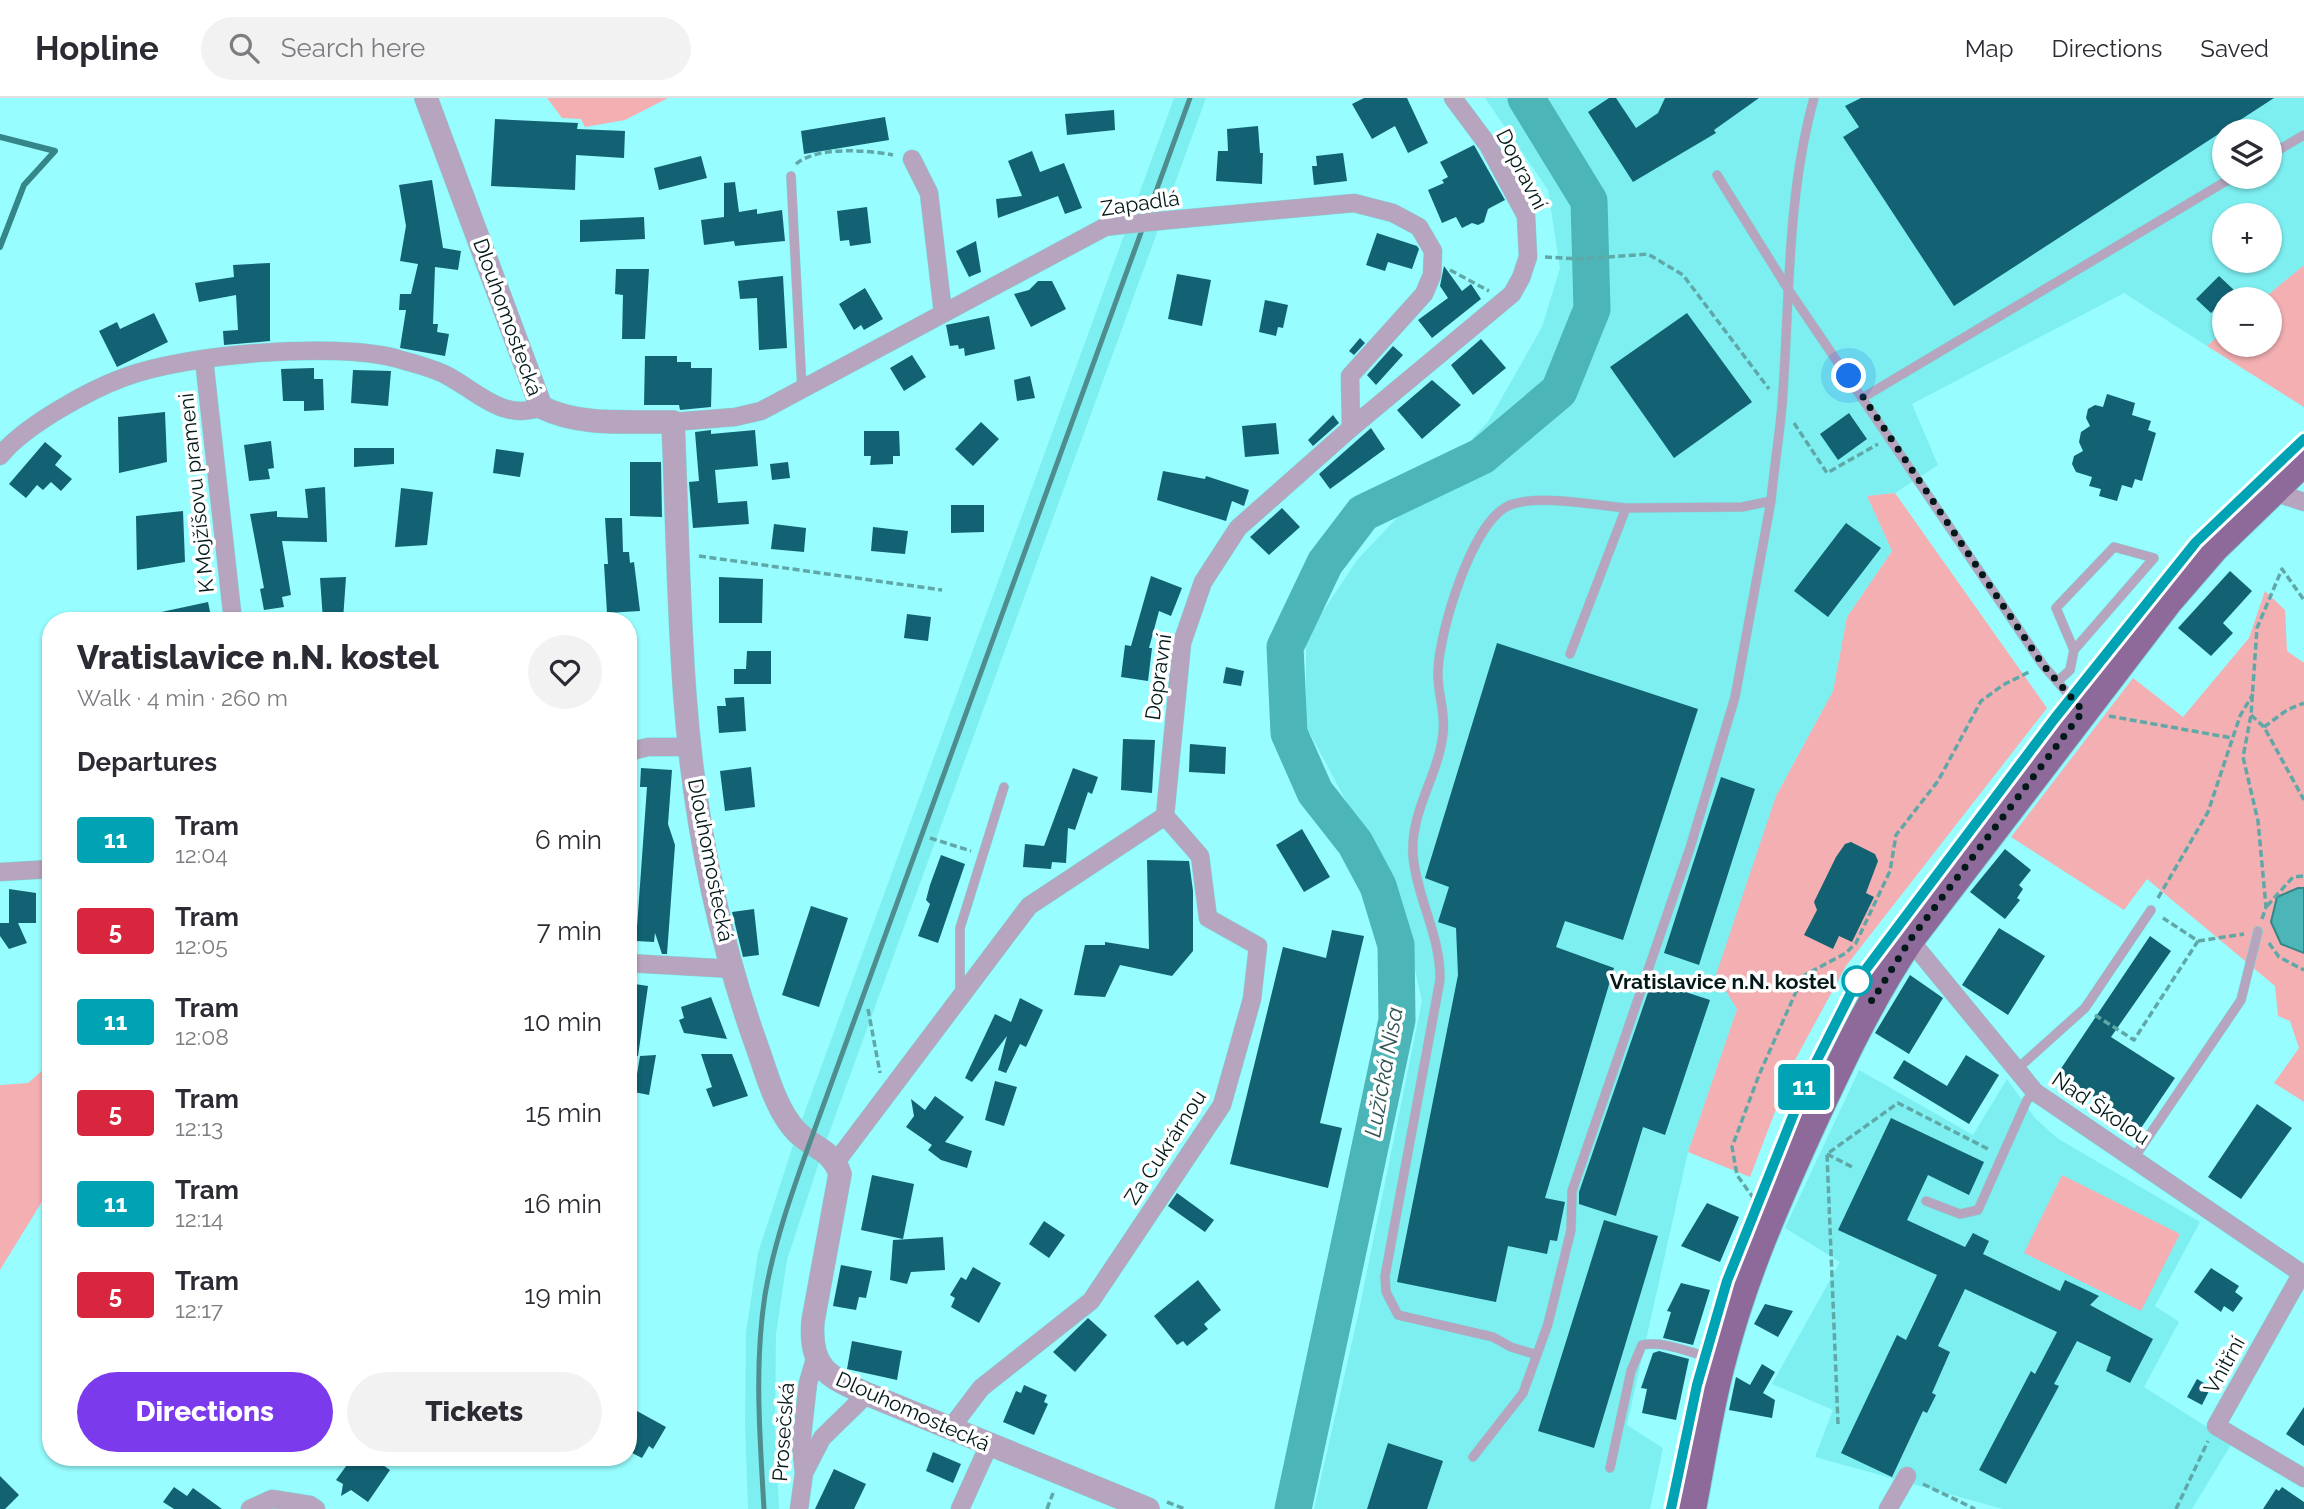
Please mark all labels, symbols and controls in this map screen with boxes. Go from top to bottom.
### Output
search box [201,17,691,80]
text: Hopline [35,29,159,68]
icon: search [225,29,263,67]
text: Search here [281,33,425,63]
text: Map [1965,34,2014,63]
text: Directions [2052,34,2162,63]
text: Saved [2200,34,2269,63]
map controls [2212,119,2282,357]
button: layers [2212,119,2282,189]
street label: Dopravní [1491,125,1553,214]
street label: Zapadlá [1099,185,1181,221]
button: + [2212,203,2282,273]
street label: Dlouhomostecká [468,235,548,399]
button: − [2212,287,2282,357]
your location [1831,358,1866,393]
street label: K Mojžíšovu prameni [173,392,219,594]
street label: Dopravní [1140,632,1176,722]
button: heart [528,635,602,709]
text: Vratislavice n.N. kostel [77,638,439,677]
text: Walk · 4 min · 260 m [77,684,288,711]
text: Departures [77,747,217,777]
street label: Dlouhomostecká [683,776,739,944]
text: Tram [175,811,239,841]
text: 11 [104,825,127,854]
text: 6 min [535,825,602,855]
text: 12:04 [175,841,228,868]
text: Tram [175,902,239,932]
text: 5 [109,916,122,945]
text: 7 min [537,916,602,946]
text: 12:05 [175,932,228,959]
marker: Vratislavice n.N. kostel [1842,966,1872,996]
place label: Vratislavice n.N. kostel [1610,969,1836,994]
text: Tram [175,993,239,1023]
water label: Lužická Nisa [1358,1005,1408,1139]
text: 11 [104,1007,127,1036]
text: 10 min [524,1007,602,1037]
text: 12:08 [175,1023,229,1050]
line badge: 11 [1772,1064,1836,1110]
street label: Nad Školou [2047,1066,2155,1150]
text: 11 [1792,1072,1816,1101]
text: Tram [175,1084,239,1114]
street label: Za Cukrárnou [1119,1085,1211,1209]
text: 5 [109,1098,122,1127]
text: 15 min [525,1098,602,1128]
text: 12:13 [175,1114,223,1141]
text: Tram [175,1175,239,1205]
text: 11 [104,1189,127,1218]
text: 16 min [524,1189,602,1219]
text: 12:14 [175,1205,224,1232]
text: Tram [175,1266,239,1296]
text: 5 [109,1280,122,1309]
text: 19 min [524,1280,602,1310]
text: 12:17 [175,1296,223,1323]
street label: Vnitřní [2198,1332,2250,1398]
street label: Dlouhomostecká [832,1366,994,1456]
button: Directions [77,1372,333,1452]
button: Tickets [347,1372,602,1452]
street label: Prosečská [767,1382,799,1482]

